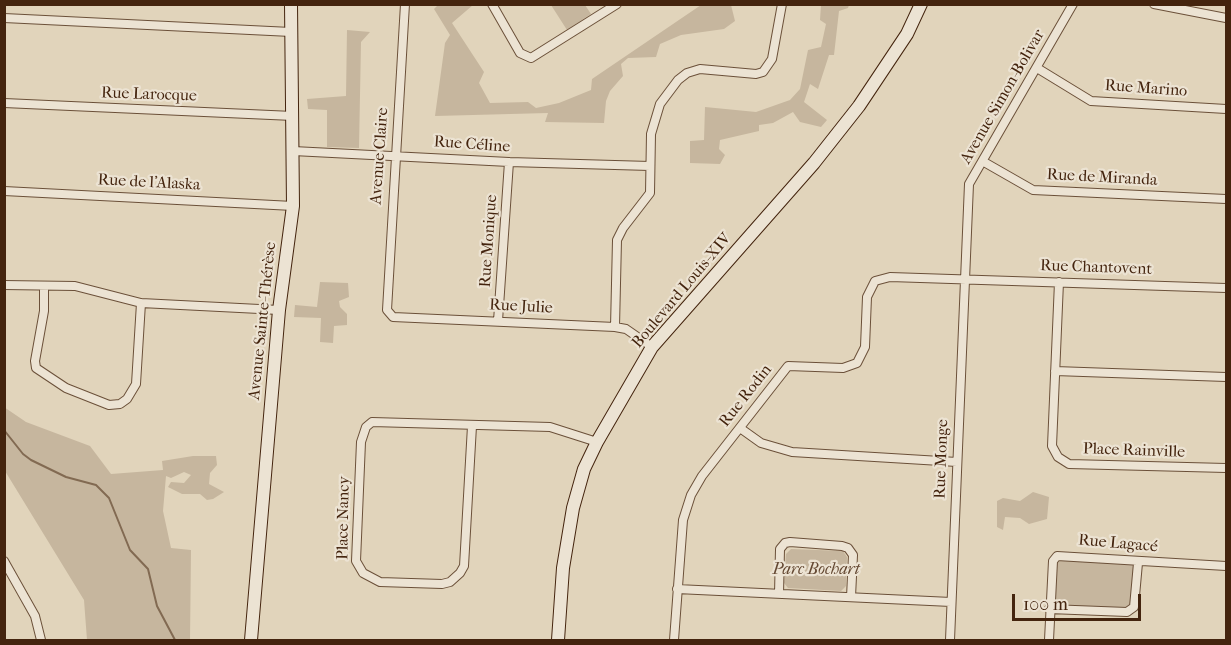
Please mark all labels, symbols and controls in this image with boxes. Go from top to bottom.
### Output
street label: Avenue Simon-Bolivar [957,26,1049,168]
street label: Rue Marino [1104,77,1188,101]
street label: Rue Larocque [101,84,197,106]
street label: Avenue Claire [367,107,393,205]
street label: Rue Céline [433,133,511,157]
street label: Rue de Miranda [1046,166,1158,190]
street label: Rue de l'Alaska [97,171,201,195]
street label: Rue Monique [476,194,502,288]
street label: Boulevard Louis-XIV [628,230,736,352]
street label: Avenue Sainte-Thérèse [245,241,281,401]
street label: Rue Chantovent [1040,256,1152,280]
street label: Rue Julie [489,296,553,318]
street label: Rue Rodin [716,361,776,431]
street label: Rue Monge [931,419,953,499]
street label: Place Rainville [1083,440,1185,462]
street label: Place Nancy [334,476,354,560]
street label: Rue Lagacé [1077,531,1159,557]
park label: Parc Bochart [772,560,860,580]
scale bar [1015,582,1144,620]
text: 100 m [1023,594,1068,615]

